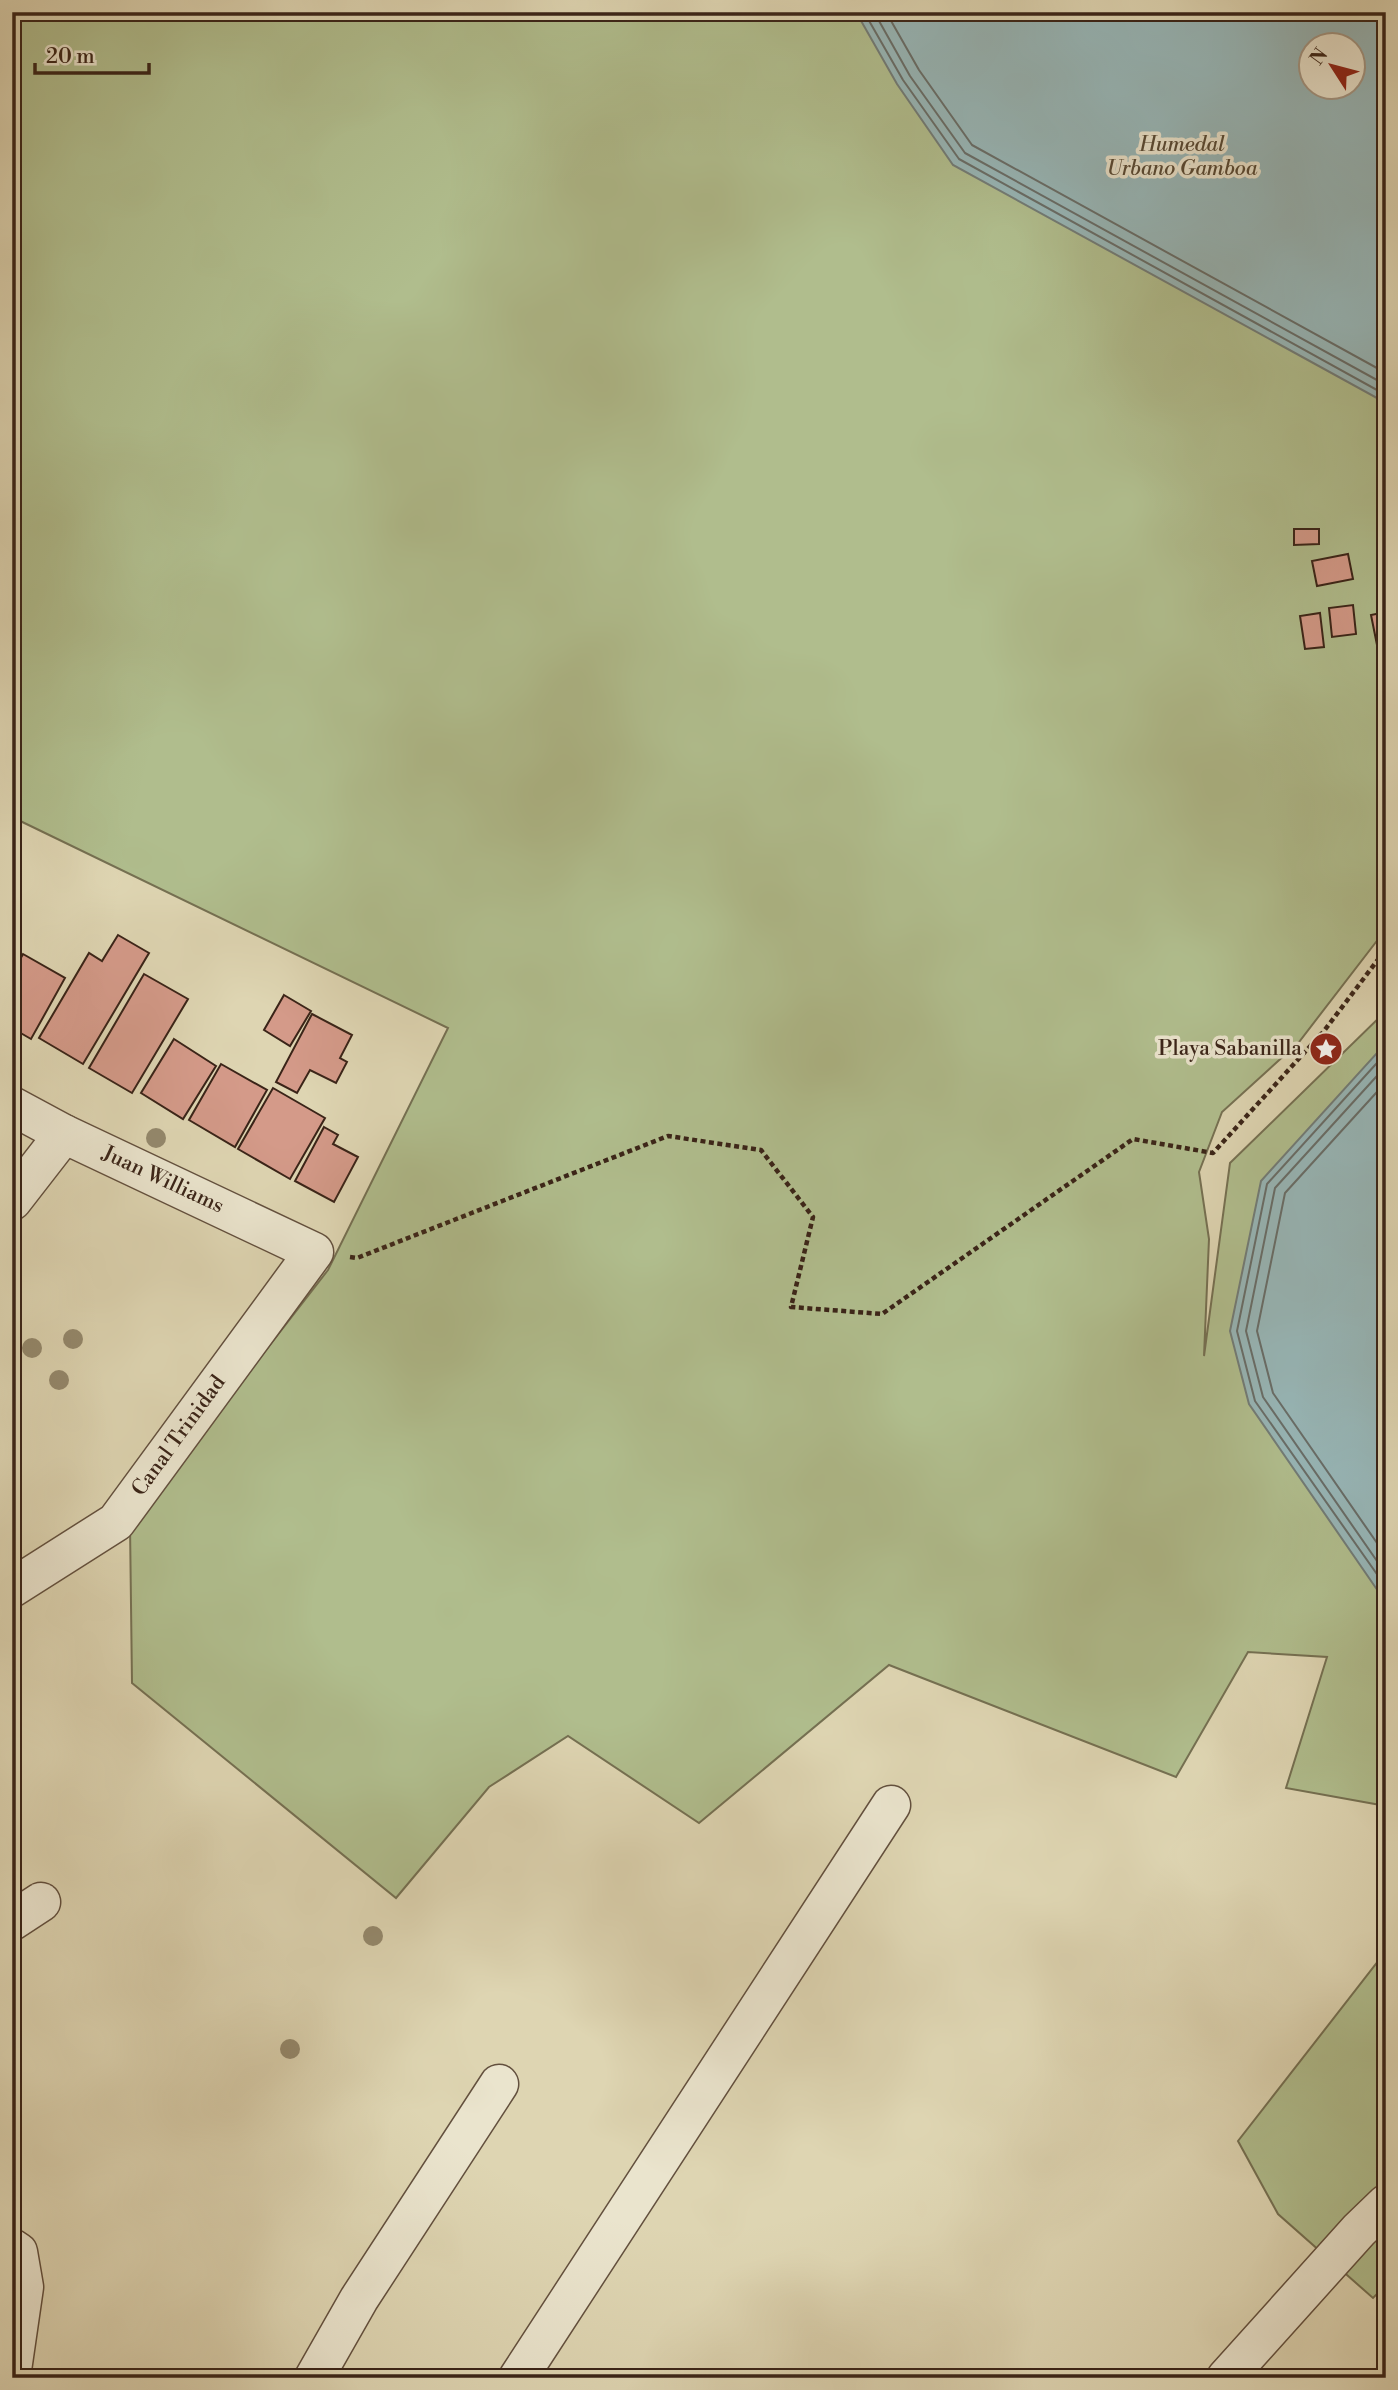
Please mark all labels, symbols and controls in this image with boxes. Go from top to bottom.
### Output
scale bar [35,32,149,76]
north arrow [1296,32,1366,102]
text: N [1305,43,1333,70]
text: 20 m [46,44,95,70]
park label: Humedal Urbano Gamboa [1107,132,1258,182]
place icon: Playa Sabanilla [1307,1030,1345,1068]
place label: Playa Sabanilla [1158,1036,1302,1062]
street label: Juan Williams [97,1140,228,1220]
street label: Canal Trinidad [126,1370,232,1501]

